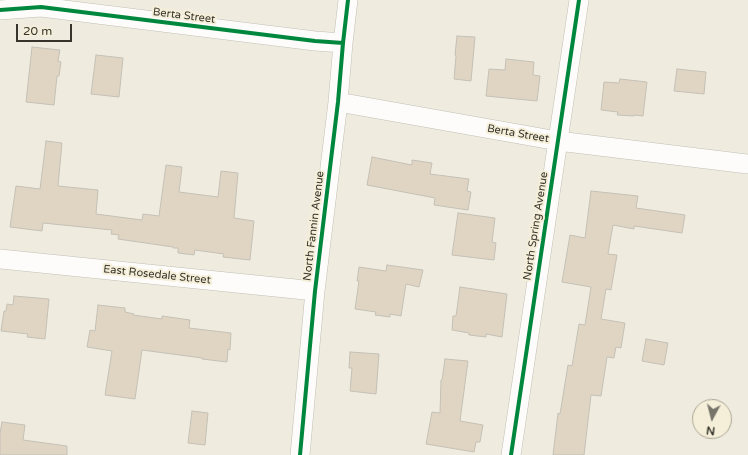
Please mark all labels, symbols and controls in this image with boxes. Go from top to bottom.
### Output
street label: Berta Street [152,6,216,26]
scale bar [18,16,74,42]
text: 20 m [23,24,52,38]
street label: Berta Street [486,122,550,146]
street label: North Fannin Avenue [301,170,327,282]
street label: North Spring Avenue [521,171,551,281]
street label: East Rosedale Street [103,263,211,287]
north arrow [692,399,732,439]
text: N [705,423,716,437]

